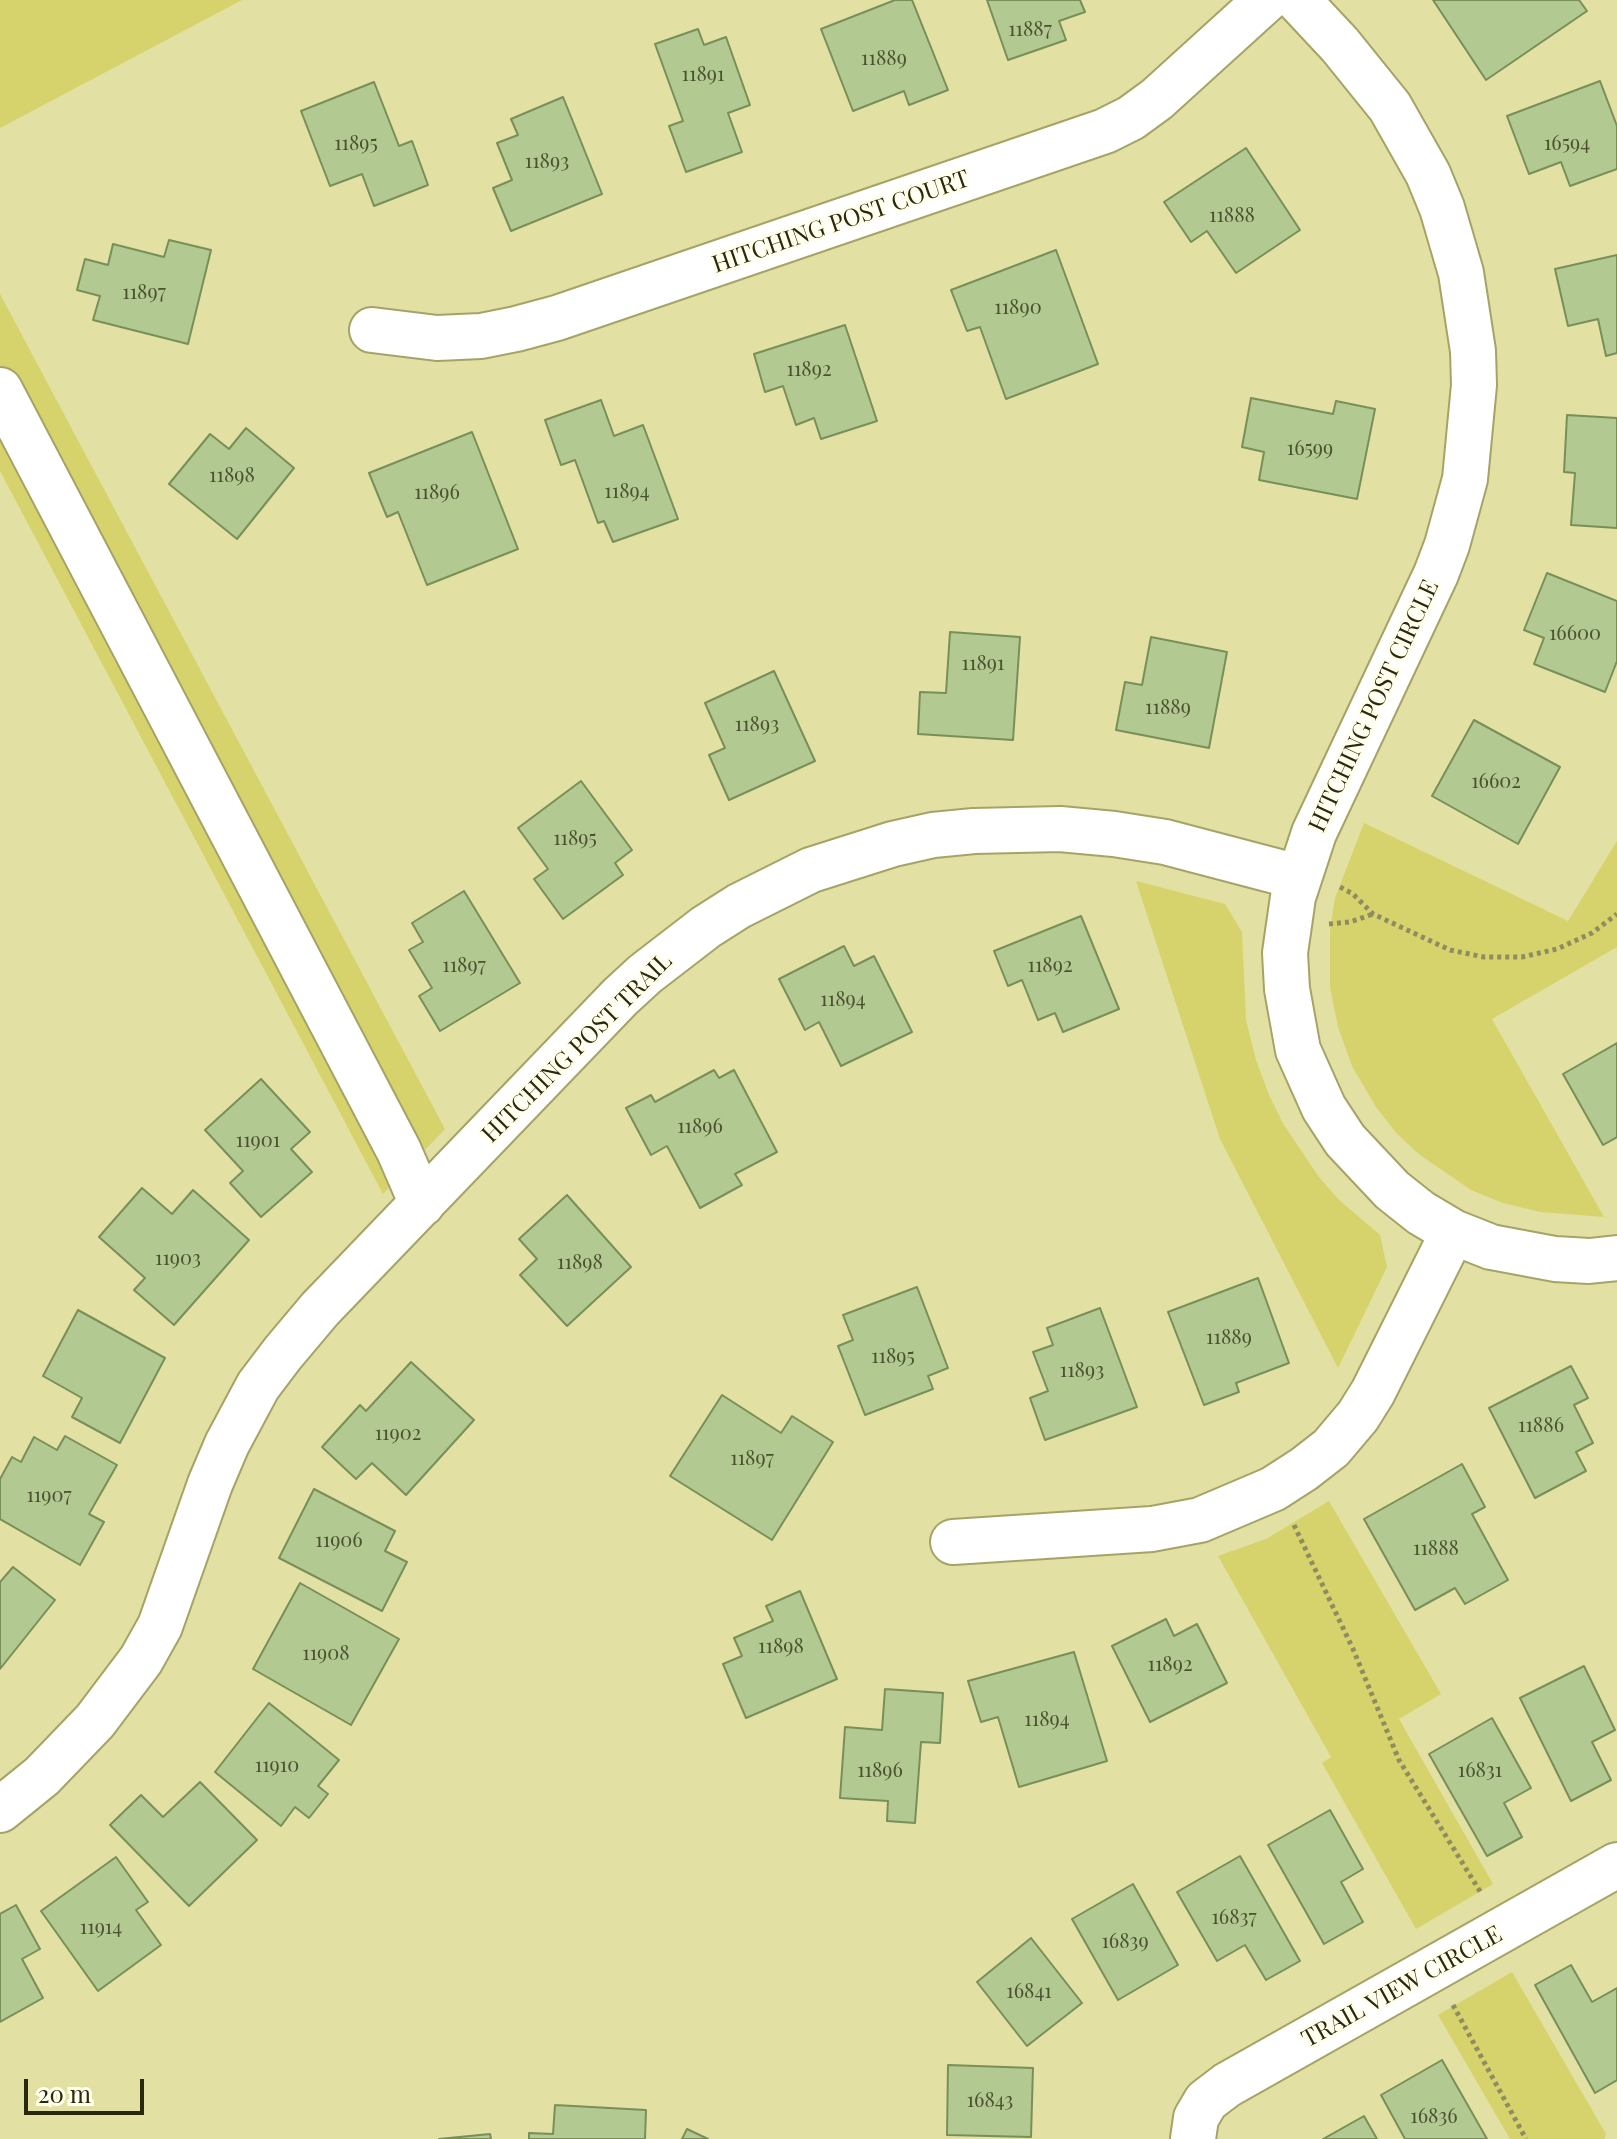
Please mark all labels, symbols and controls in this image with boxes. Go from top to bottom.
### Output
house number: 11887 [1008,18,1052,42]
house number: 11889 [861,47,907,71]
house number: 11891 [682,63,724,87]
house number: 11895 [334,132,378,156]
house number: 16594 [1544,132,1590,156]
house number: 11893 [525,150,569,174]
street label: HITCHING POST COURT [709,164,973,280]
house number: 11888 [1209,204,1255,228]
house number: 11897 [122,281,166,305]
house number: 11890 [994,296,1042,320]
house number: 11892 [787,358,831,382]
house number: 16599 [1287,437,1333,461]
house number: 11898 [209,464,255,488]
house number: 11894 [604,480,650,504]
house number: 11896 [414,481,460,505]
street label: HITCHING POST CIRCLE [1303,575,1445,837]
house number: 16600 [1549,622,1601,646]
house number: 11891 [962,652,1004,676]
house number: 11889 [1145,696,1191,720]
house number: 11893 [735,713,779,737]
house number: 16602 [1471,770,1521,794]
house number: 11895 [553,827,597,851]
street label: HITCHING POST TRAIL [476,947,678,1149]
house number: 11897 [442,954,486,978]
house number: 11892 [1028,954,1072,978]
house number: 11894 [820,988,866,1012]
house number: 11896 [677,1115,723,1139]
house number: 11901 [236,1129,280,1153]
house number: 11903 [155,1247,201,1271]
house number: 11898 [557,1251,603,1275]
house number: 11889 [1206,1326,1252,1350]
house number: 11895 [871,1345,915,1369]
house number: 11893 [1060,1359,1104,1383]
house number: 11886 [1518,1414,1564,1438]
house number: 11902 [375,1422,421,1446]
house number: 11897 [730,1447,774,1471]
house number: 11907 [26,1484,72,1508]
house number: 11906 [315,1529,363,1553]
house number: 11888 [1413,1537,1459,1561]
house number: 11898 [758,1635,804,1659]
house number: 11908 [302,1642,350,1666]
house number: 11892 [1148,1653,1192,1677]
house number: 11894 [1024,1708,1070,1732]
house number: 11910 [255,1754,299,1778]
house number: 11896 [857,1759,903,1783]
house number: 16831 [1458,1759,1502,1783]
house number: 16837 [1211,1906,1257,1930]
house number: 11914 [80,1916,122,1940]
street label: TRAIL VIEW CIRCLE [1297,1920,1507,2054]
house number: 16839 [1101,1930,1149,1954]
house number: 16841 [1006,1980,1052,2004]
scale bar [28,2063,148,2113]
text: 20 m [38,2077,91,2109]
house number: 16843 [967,2089,1013,2113]
house number: 16836 [1410,2105,1458,2129]

